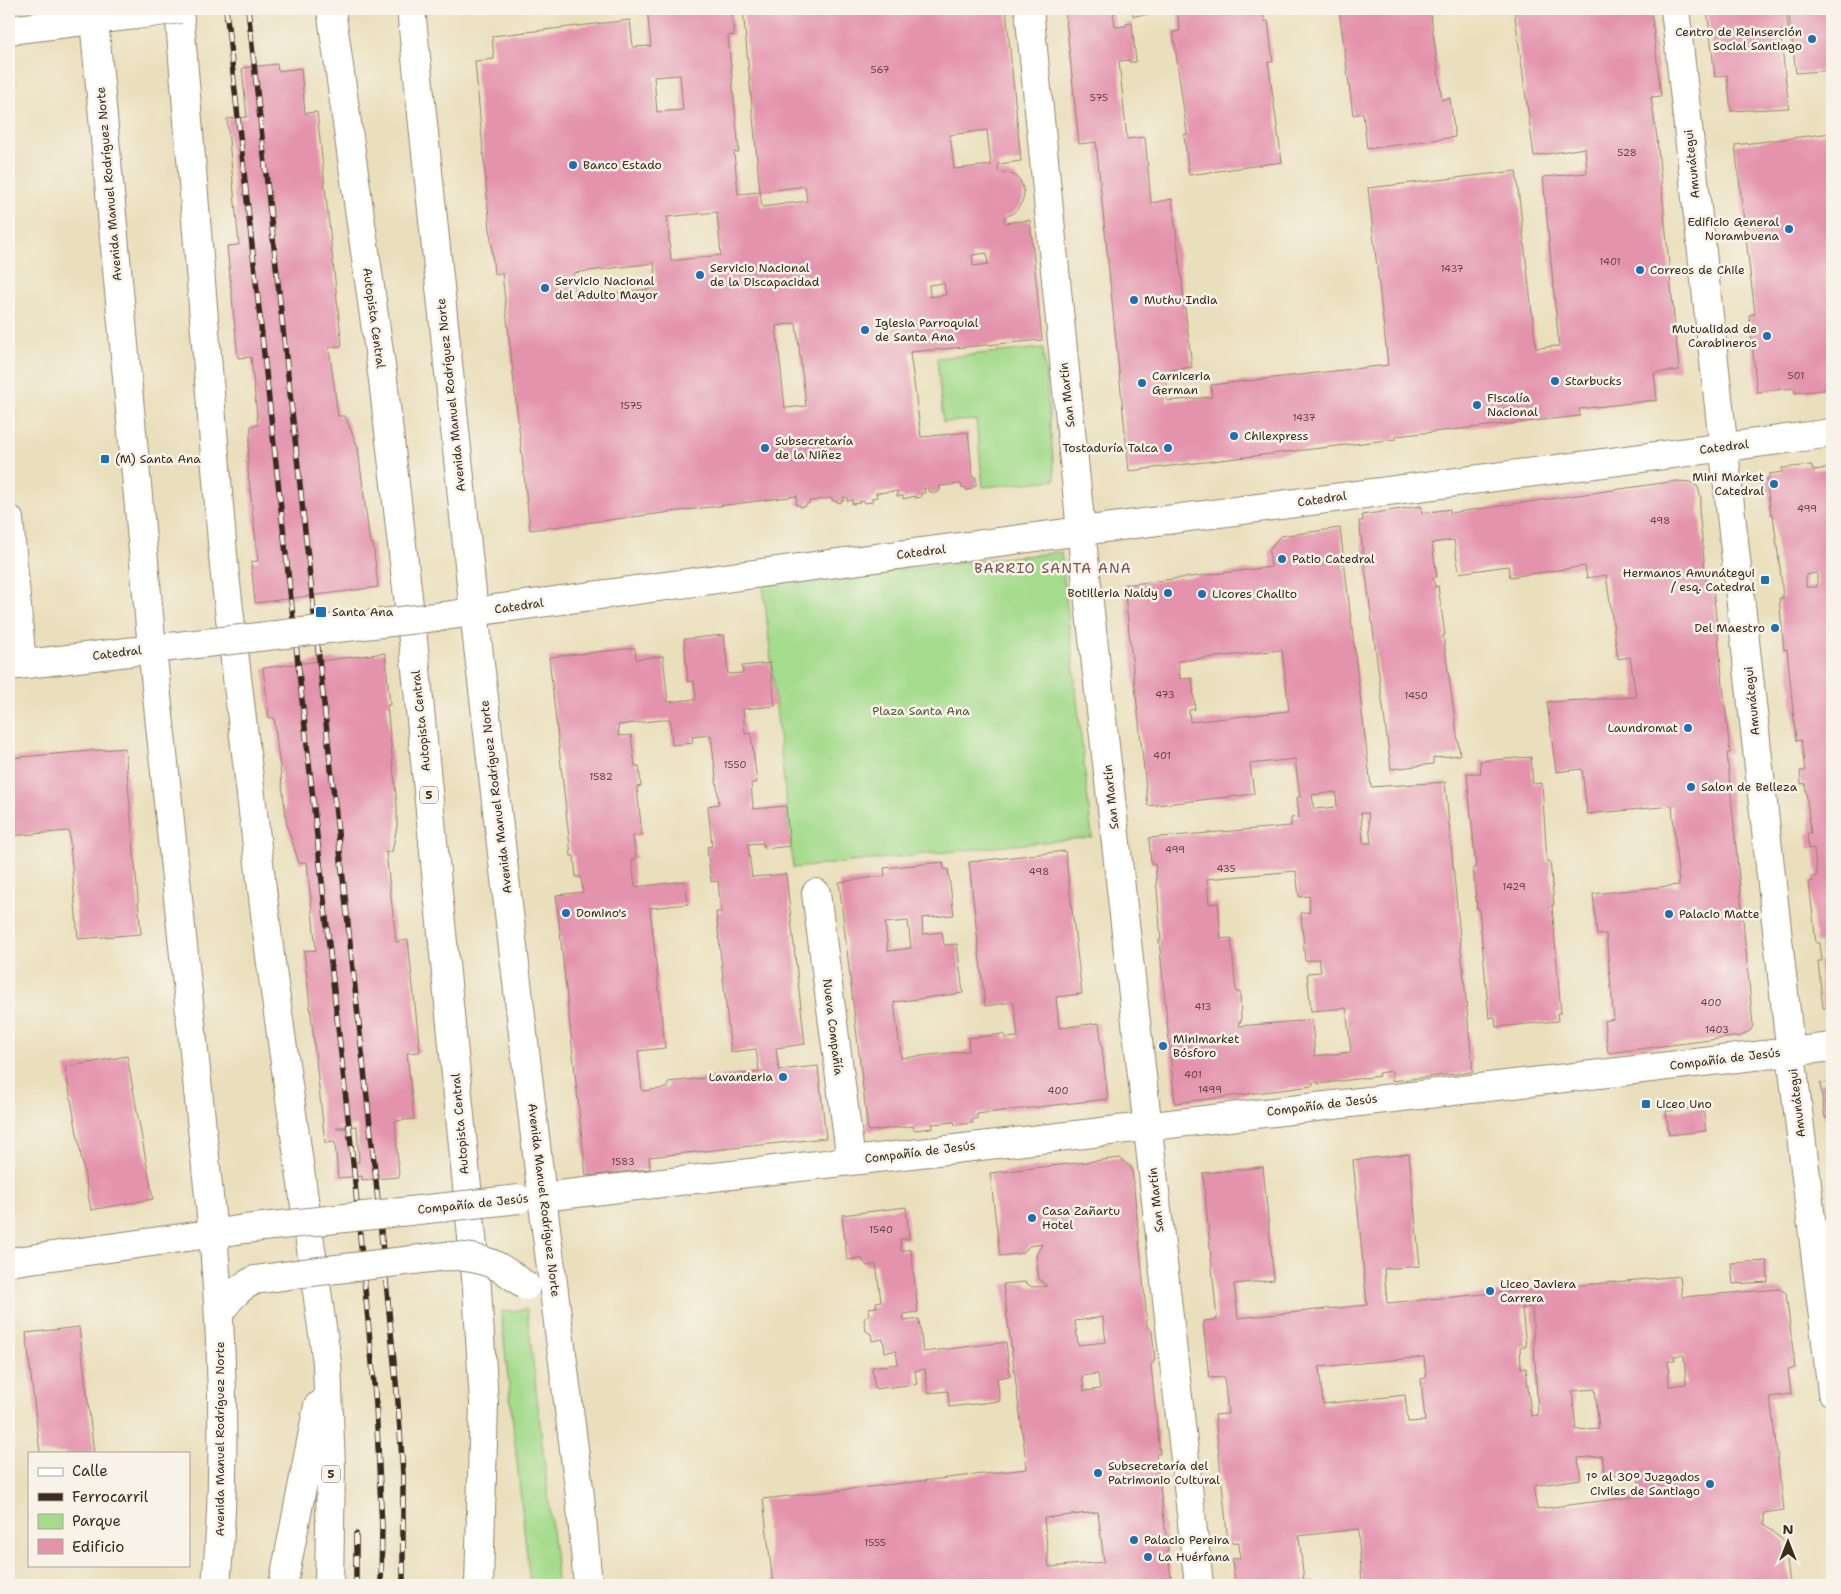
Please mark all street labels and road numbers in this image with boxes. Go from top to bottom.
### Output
street label: Avenida Manuel Rodríguez Norte [93,86,125,282]
street label: Amunátegui [1680,129,1704,199]
street label: Autopista Central [359,267,389,370]
street label: Avenida Manuel Rodríguez Norte [433,297,469,493]
street label: San Martín [1056,362,1078,428]
street label: Catedral [1698,436,1750,458]
street label: Catedral [1296,488,1348,510]
street label: Catedral [895,541,947,563]
street label: Catedral [493,595,545,617]
street label: Catedral [91,642,143,664]
street label: Amunátegui [1740,666,1764,736]
street label: Autopista Central [408,669,434,772]
street label: Avenida Manuel Rodríguez Norte [476,699,516,895]
street label: San Martín [1100,764,1122,830]
road number: 5 [420,786,438,804]
street label: Nueva Compañía [819,978,847,1077]
street label: Compañía de Jesús [1669,1044,1781,1074]
street label: Amunátegui [1785,1068,1809,1138]
street label: Autopista Central [448,1072,472,1175]
street label: Compañía de Jesús [1266,1090,1378,1120]
street label: Avenida Manuel Rodríguez Norte [524,1102,564,1298]
street label: Compañía de Jesús [864,1137,976,1167]
street label: San Martín [1145,1167,1167,1233]
street label: Compañía de Jesús [417,1190,529,1218]
street label: Avenida Manuel Rodríguez Norte [212,1341,228,1536]
road number: 5 [322,1466,340,1482]

